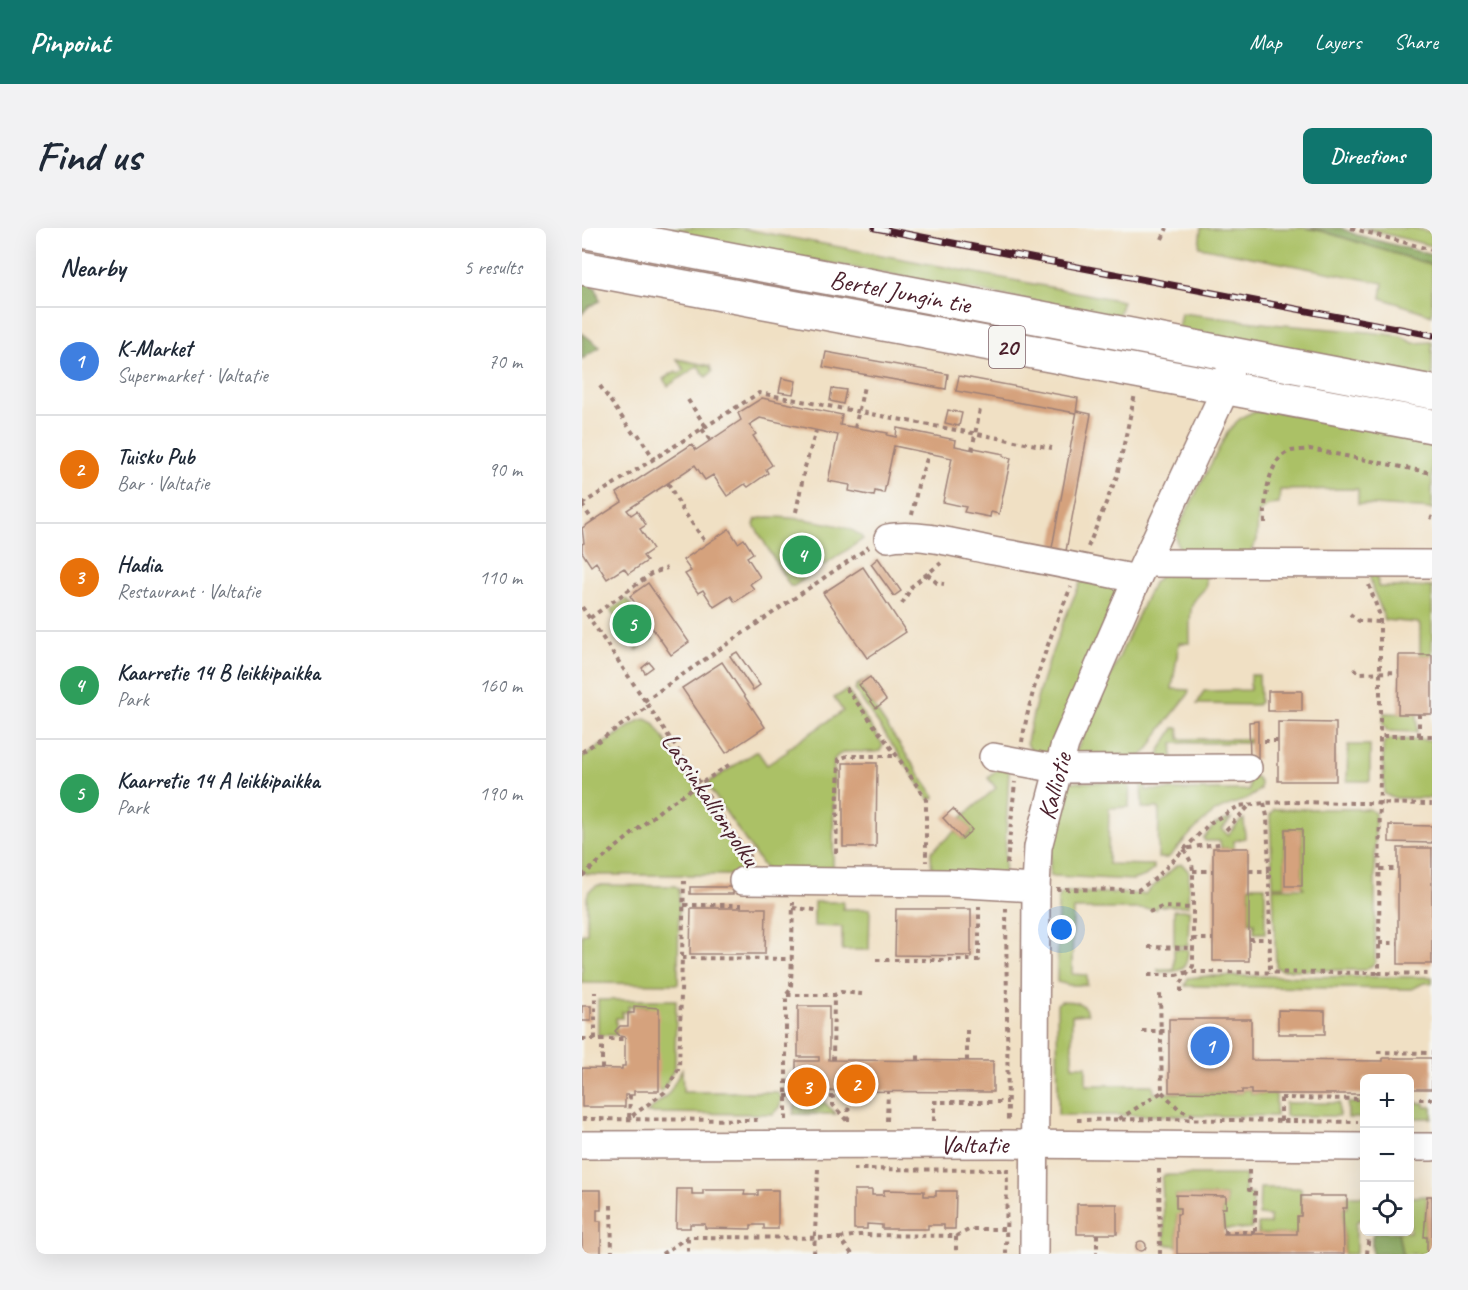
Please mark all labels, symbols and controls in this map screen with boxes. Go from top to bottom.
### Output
text: Pinpoint [30,25,110,60]
text: Map [1249,29,1282,55]
text: Layers [1315,29,1361,55]
text: Share [1394,29,1438,55]
button: Directions [1303,128,1432,184]
text: Find us [36,130,141,183]
text: Nearby [60,251,125,284]
text: 5 results [463,255,522,280]
street label: Bertel Jungin tie [827,262,975,322]
road number: 20 [989,326,1025,368]
text: K-Market [117,335,192,363]
text: 1 [75,349,84,374]
text: 70 m [488,349,522,374]
text: Supermarket · Valtatie [117,363,268,388]
text: Tuisku Pub [117,443,194,471]
text: 2 [75,457,84,482]
text: 90 m [488,457,522,482]
text: Bar · Valtatie [117,471,209,496]
pin: 4 [782,532,822,578]
text: Hadia [117,551,162,579]
text: 3 [75,565,84,590]
text: 110 m [479,565,522,590]
text: Restaurant · Valtatie [117,579,260,604]
pin: 5 [613,602,652,646]
text: Kaarretie 14 B leikkipaikka [117,659,320,687]
text: 4 [75,673,84,698]
text: 160 m [479,673,522,698]
text: Park [117,687,149,712]
street label: Lassinkallionpolku [654,726,768,874]
street label: Kalliotie [1030,748,1079,823]
text: Kaarretie 14 A leikkipaikka [117,767,320,795]
text: 5 [75,781,84,806]
text: 190 m [479,781,522,806]
text: Park [117,795,149,820]
your location [1047,915,1076,944]
pin: 1 [1190,1024,1230,1068]
pin: 2 [836,1062,876,1106]
pin: 3 [788,1064,826,1110]
map controls [1360,1074,1414,1236]
button: + [1360,1074,1414,1128]
street label: Valtatie [940,1128,1011,1161]
button: − [1360,1128,1414,1182]
button: locate [1360,1182,1414,1236]

